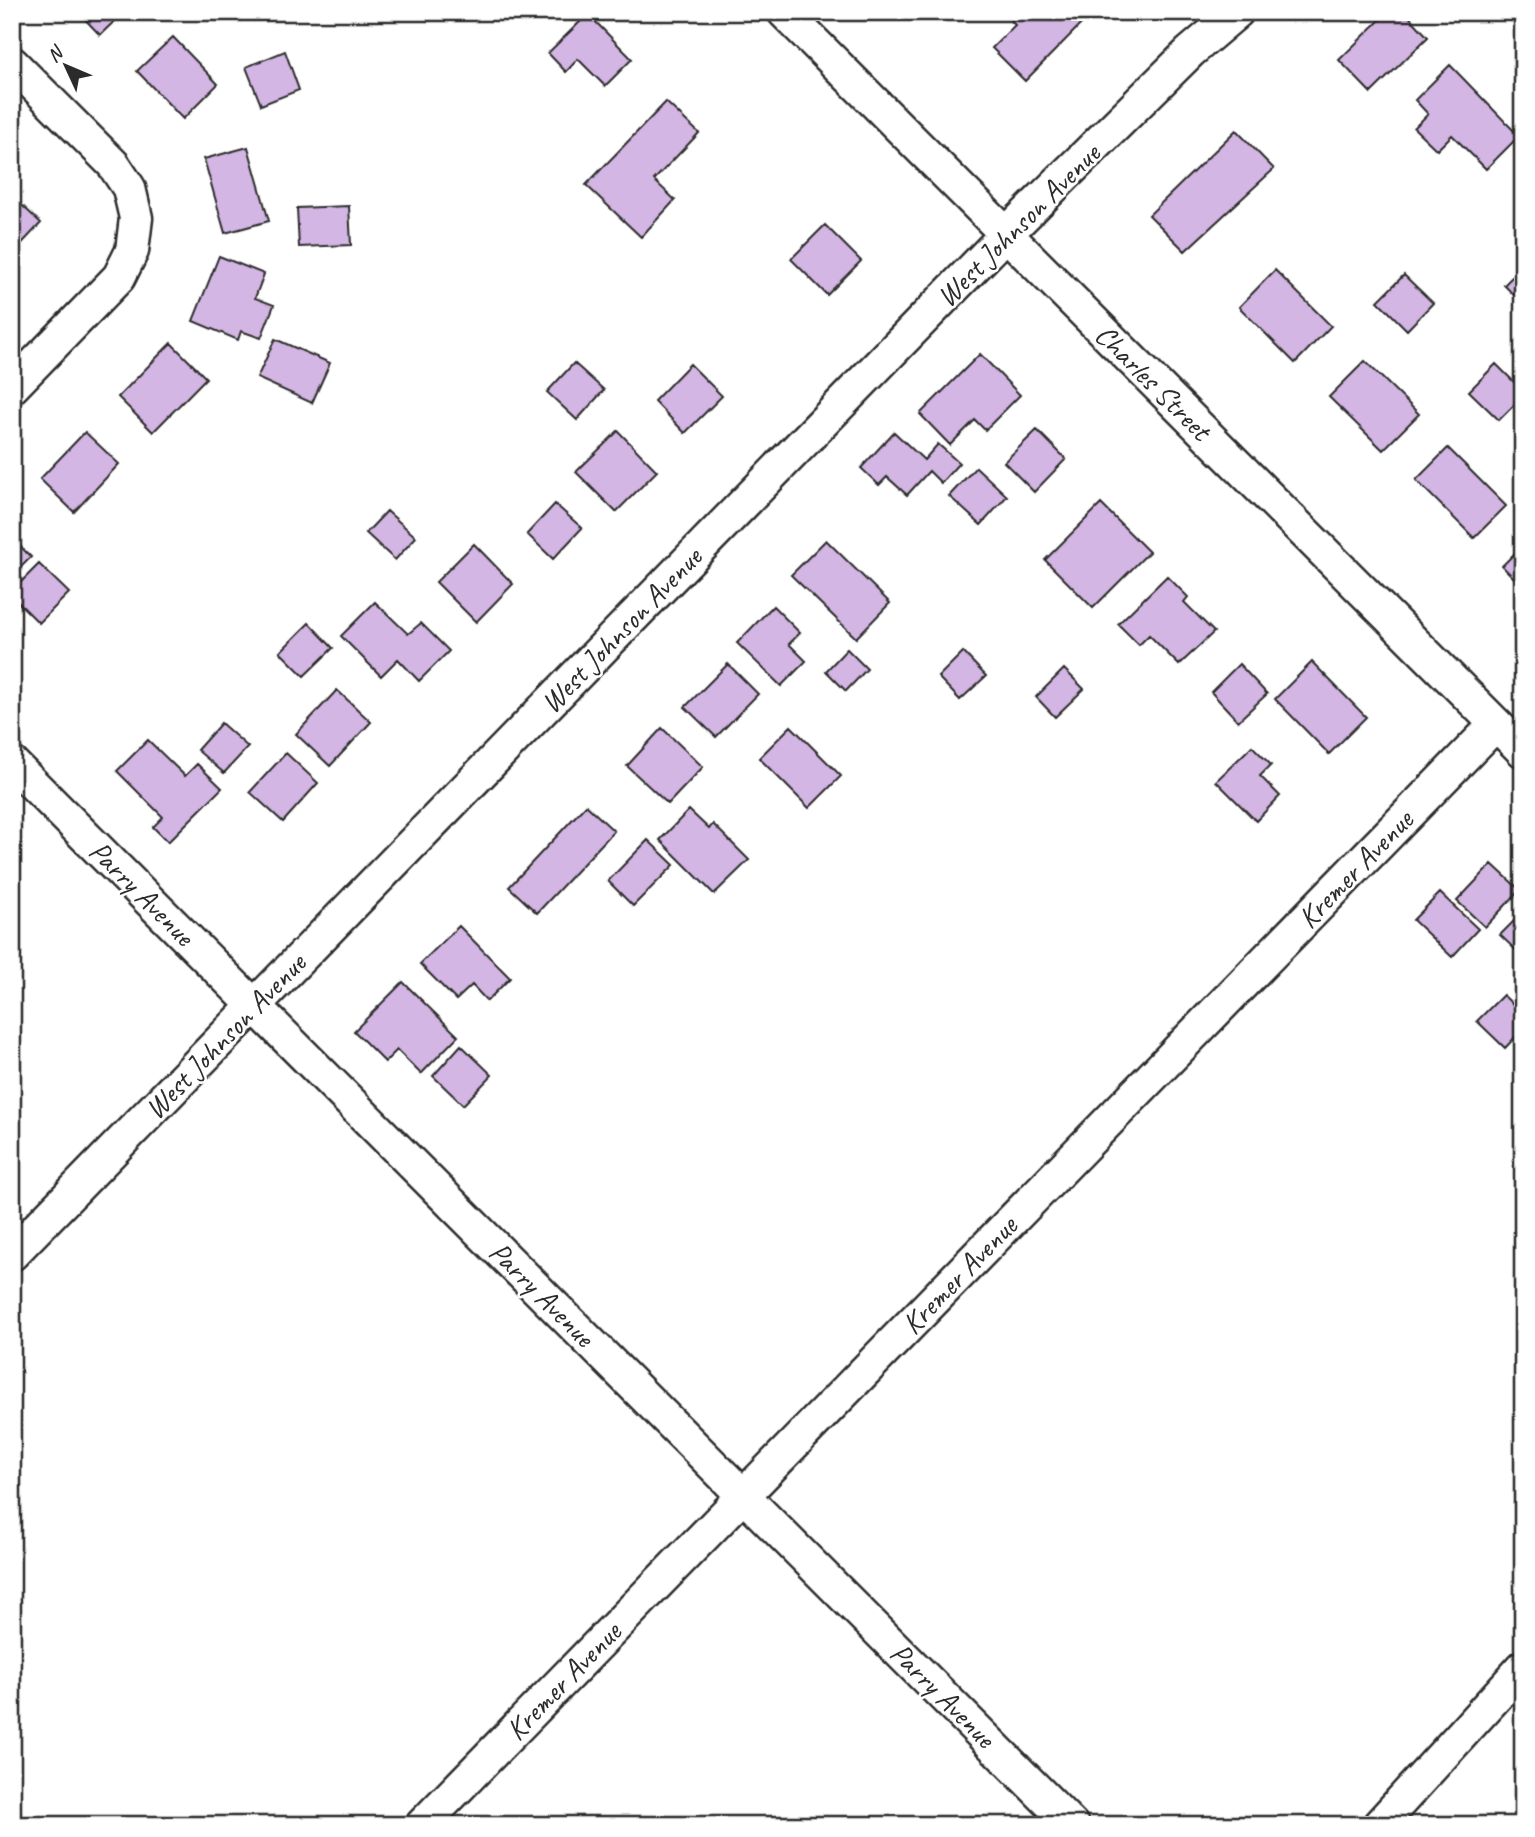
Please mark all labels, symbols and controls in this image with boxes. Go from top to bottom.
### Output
north arrow [32,32,102,102]
text: N [42,40,69,67]
street label: West Johnson Avenue [928,133,1110,315]
street label: Charles Street [1087,316,1221,450]
street label: West Johnson Avenue [532,537,711,721]
street label: Kremer Avenue [1289,800,1423,936]
street label: Parry Avenue [81,832,204,955]
street label: West Johnson Avenue [136,943,315,1127]
street label: Kremer Avenue [893,1206,1027,1342]
street label: Parry Avenue [481,1233,604,1356]
street label: Kremer Avenue [497,1612,631,1748]
street label: Parry Avenue [882,1634,1005,1757]

